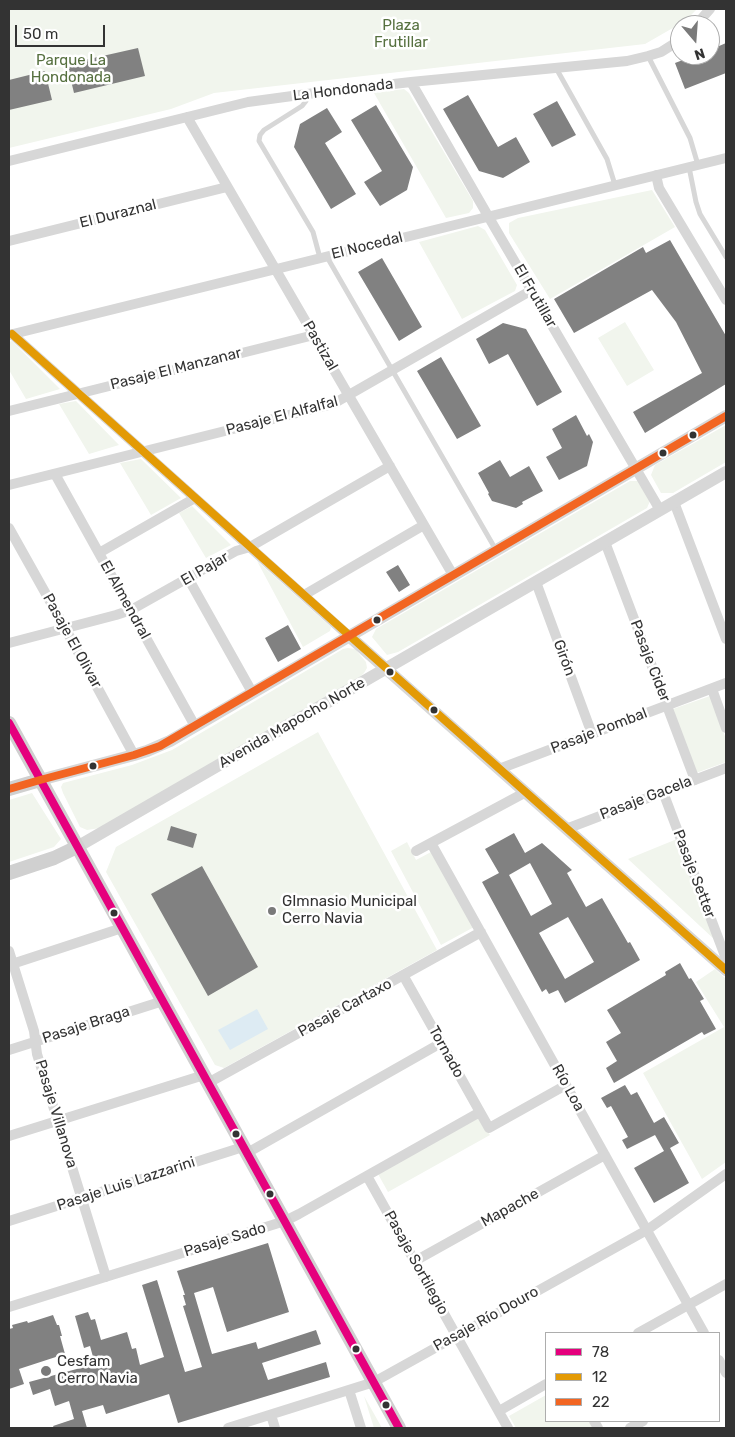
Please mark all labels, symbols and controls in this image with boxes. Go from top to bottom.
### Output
scale bar [18,15,108,47]
north arrow [670,15,720,65]
park label: Plaza Frutillar [374,17,428,52]
text: 50 m [23,25,58,43]
text: N [692,44,707,63]
park label: Parque La Hondonada [31,52,111,87]
street label: La Hondonada [292,75,394,105]
street label: El Duraznal [78,196,158,232]
street label: El Nocedal [329,228,405,264]
street label: El Frutillar [510,261,560,331]
street label: Pastizal [299,318,341,374]
street label: Pasaje El Manzanar [109,344,243,394]
street label: Pasaje El Alfalfal [224,392,340,440]
unlabelled marker [688,430,698,440]
unlabelled marker [658,448,668,458]
street label: El Pajar [178,548,232,590]
street label: El Almendral [96,557,154,643]
street label: Pasaje El Olivar [39,590,105,692]
unlabelled marker [372,615,382,625]
street label: Pasaje Cider [626,617,674,705]
street label: Girón [549,637,579,679]
unlabelled marker [385,667,395,677]
street label: Avenida Mapocho Norte [216,674,368,772]
street label: Pasaje Pombal [548,704,650,758]
unlabelled marker [429,705,439,715]
unlabelled marker [88,761,98,771]
street label: Pasaje Gacela [598,772,694,824]
street label: Pasaje Setter [669,827,719,921]
place label: GImnasio Municipal Cerro Navia [282,893,417,928]
marker: GImnasio Municipal Cerro Navia [266,905,278,917]
unlabelled marker [109,908,119,918]
street label: Pasaje Cartaxo [295,975,395,1041]
street label: Pasaje Braga [40,1002,132,1048]
street label: Tornado [424,1023,468,1081]
street label: Pasaje Villanova [31,1058,81,1170]
street label: Río Loa [548,1061,588,1115]
unlabelled marker [231,1129,241,1139]
street label: Pasaje Luis Lazzarini [55,1153,197,1215]
street label: Mapache [478,1185,542,1231]
unlabelled marker [265,1189,275,1199]
street label: Pasaje Sortilegio [380,1208,452,1318]
street label: Pasaje Sado [182,1219,268,1261]
street label: Pasaje Río Douro [430,1283,542,1355]
legend [545,1332,720,1422]
text: 78 [592,1343,609,1361]
unlabelled marker [351,1344,361,1354]
place label: Cesfam Cerro Navia [57,1353,138,1388]
marker: Cesfam Cerro Navia [39,1364,53,1378]
text: 12 [592,1368,607,1386]
text: 22 [592,1393,610,1411]
unlabelled marker [381,1400,391,1410]

